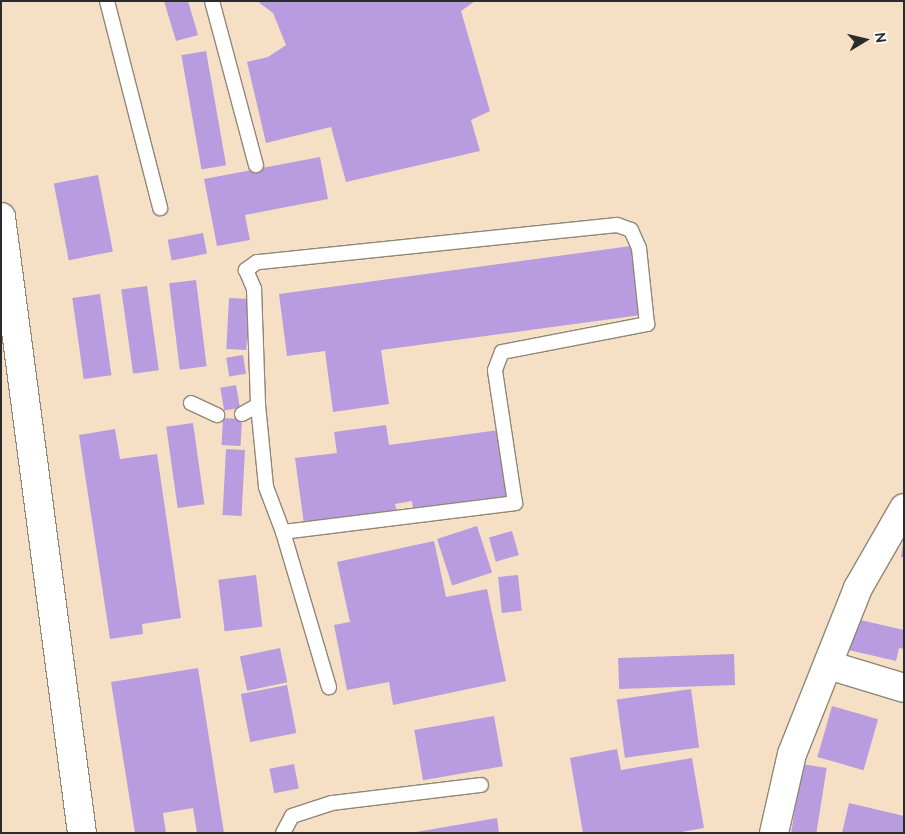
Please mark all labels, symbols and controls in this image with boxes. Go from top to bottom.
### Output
north arrow [840,15,890,65]
text: N [869,32,890,44]

